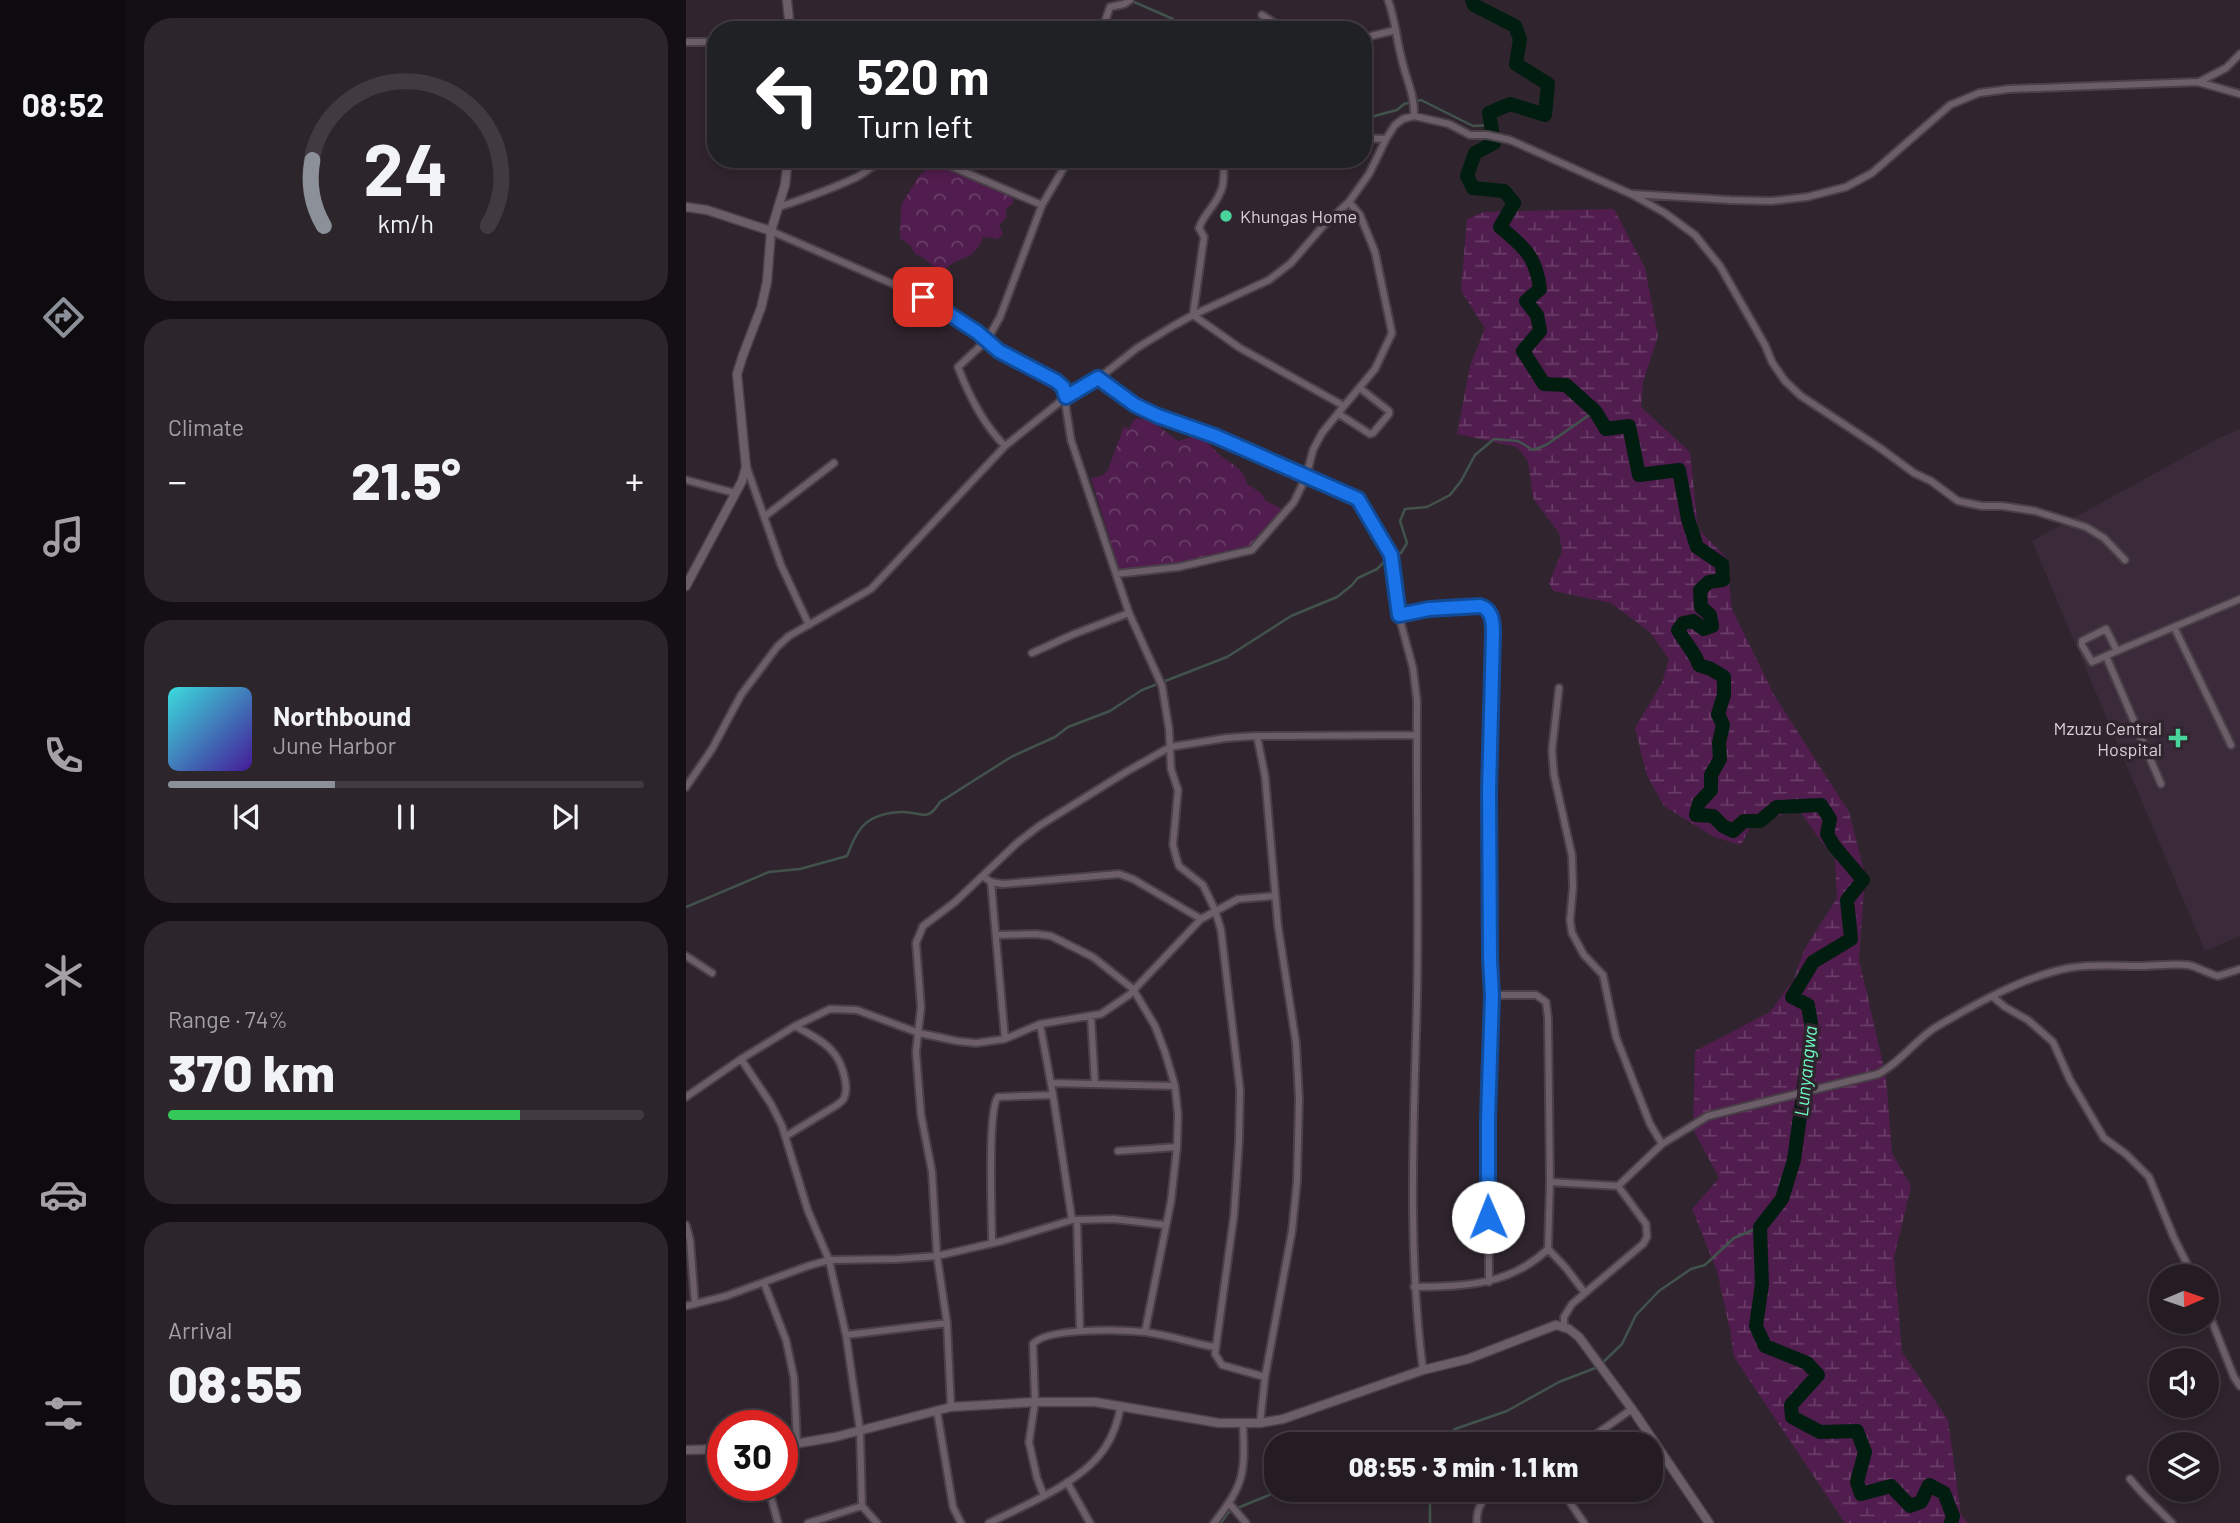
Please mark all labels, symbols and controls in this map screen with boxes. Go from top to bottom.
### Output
text: 520 m [857,46,990,105]
icon: left [742,49,833,140]
text: 08:52 [22,85,104,123]
text: Turn left [857,106,974,144]
text: 24 [364,123,448,211]
place label: Khungas Home [1240,205,1357,227]
text: km/h [378,207,434,237]
marker: Khungas Home [1218,208,1234,224]
pin [893,267,953,327]
icon: arrive [904,278,942,316]
icon: directions [39,293,88,342]
text: Climate [168,413,244,441]
text: 21.5° [351,448,461,510]
text: − [168,457,187,503]
text: + [625,457,644,503]
icon: music [39,512,88,561]
text: Northbound [273,700,411,731]
place label: Mzuzu Central Hospital [2054,717,2162,760]
marker: Mzuzu Central Hospital [2168,728,2188,748]
icon: phone [39,731,88,780]
text: June Harbor [273,731,396,759]
icon: previous [228,798,266,836]
icon: pause [387,798,425,836]
icon: next [546,798,584,836]
icon: climate [39,951,88,1000]
text: Range · 74% [168,1005,288,1033]
water label: Lunyangwa [1789,1025,1821,1117]
text: 370 km [168,1040,335,1102]
icon: car [39,1170,88,1219]
position arrow [1451,1180,1525,1254]
north arrow [2149,1264,2219,1334]
map controls [2149,1264,2219,1502]
text: Arrival [168,1316,232,1344]
button: sound [2149,1348,2219,1418]
text: 08:55 [168,1351,303,1413]
icon: filters [39,1389,88,1438]
speed limit sign: 30 [707,1410,798,1501]
button: layers [2149,1432,2219,1502]
text: 08:55 · 3 min · 1.1 km [1349,1451,1578,1482]

